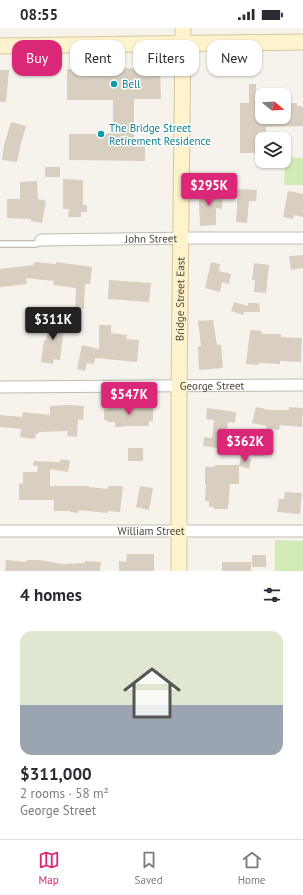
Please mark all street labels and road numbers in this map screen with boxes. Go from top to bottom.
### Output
street label: John Street [124,231,177,246]
street label: Bridge Street East [173,257,188,341]
street label: George Street [180,378,245,393]
street label: William Street [118,524,185,538]

